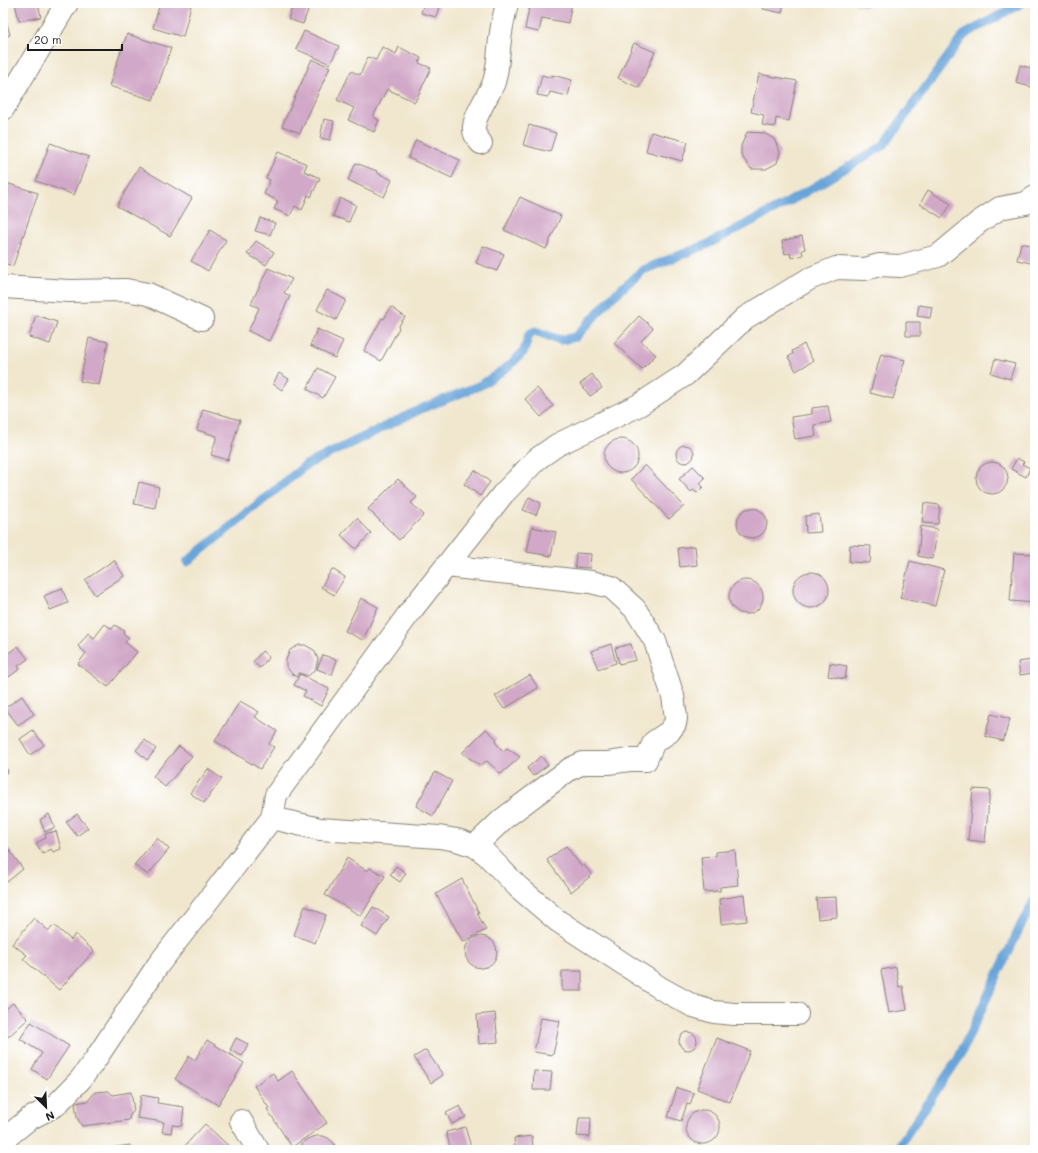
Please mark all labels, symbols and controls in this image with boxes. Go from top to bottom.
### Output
scale bar [28,26,122,52]
text: 20 m [34,31,62,47]
north arrow [26,1087,66,1127]
text: N [43,1108,57,1125]

